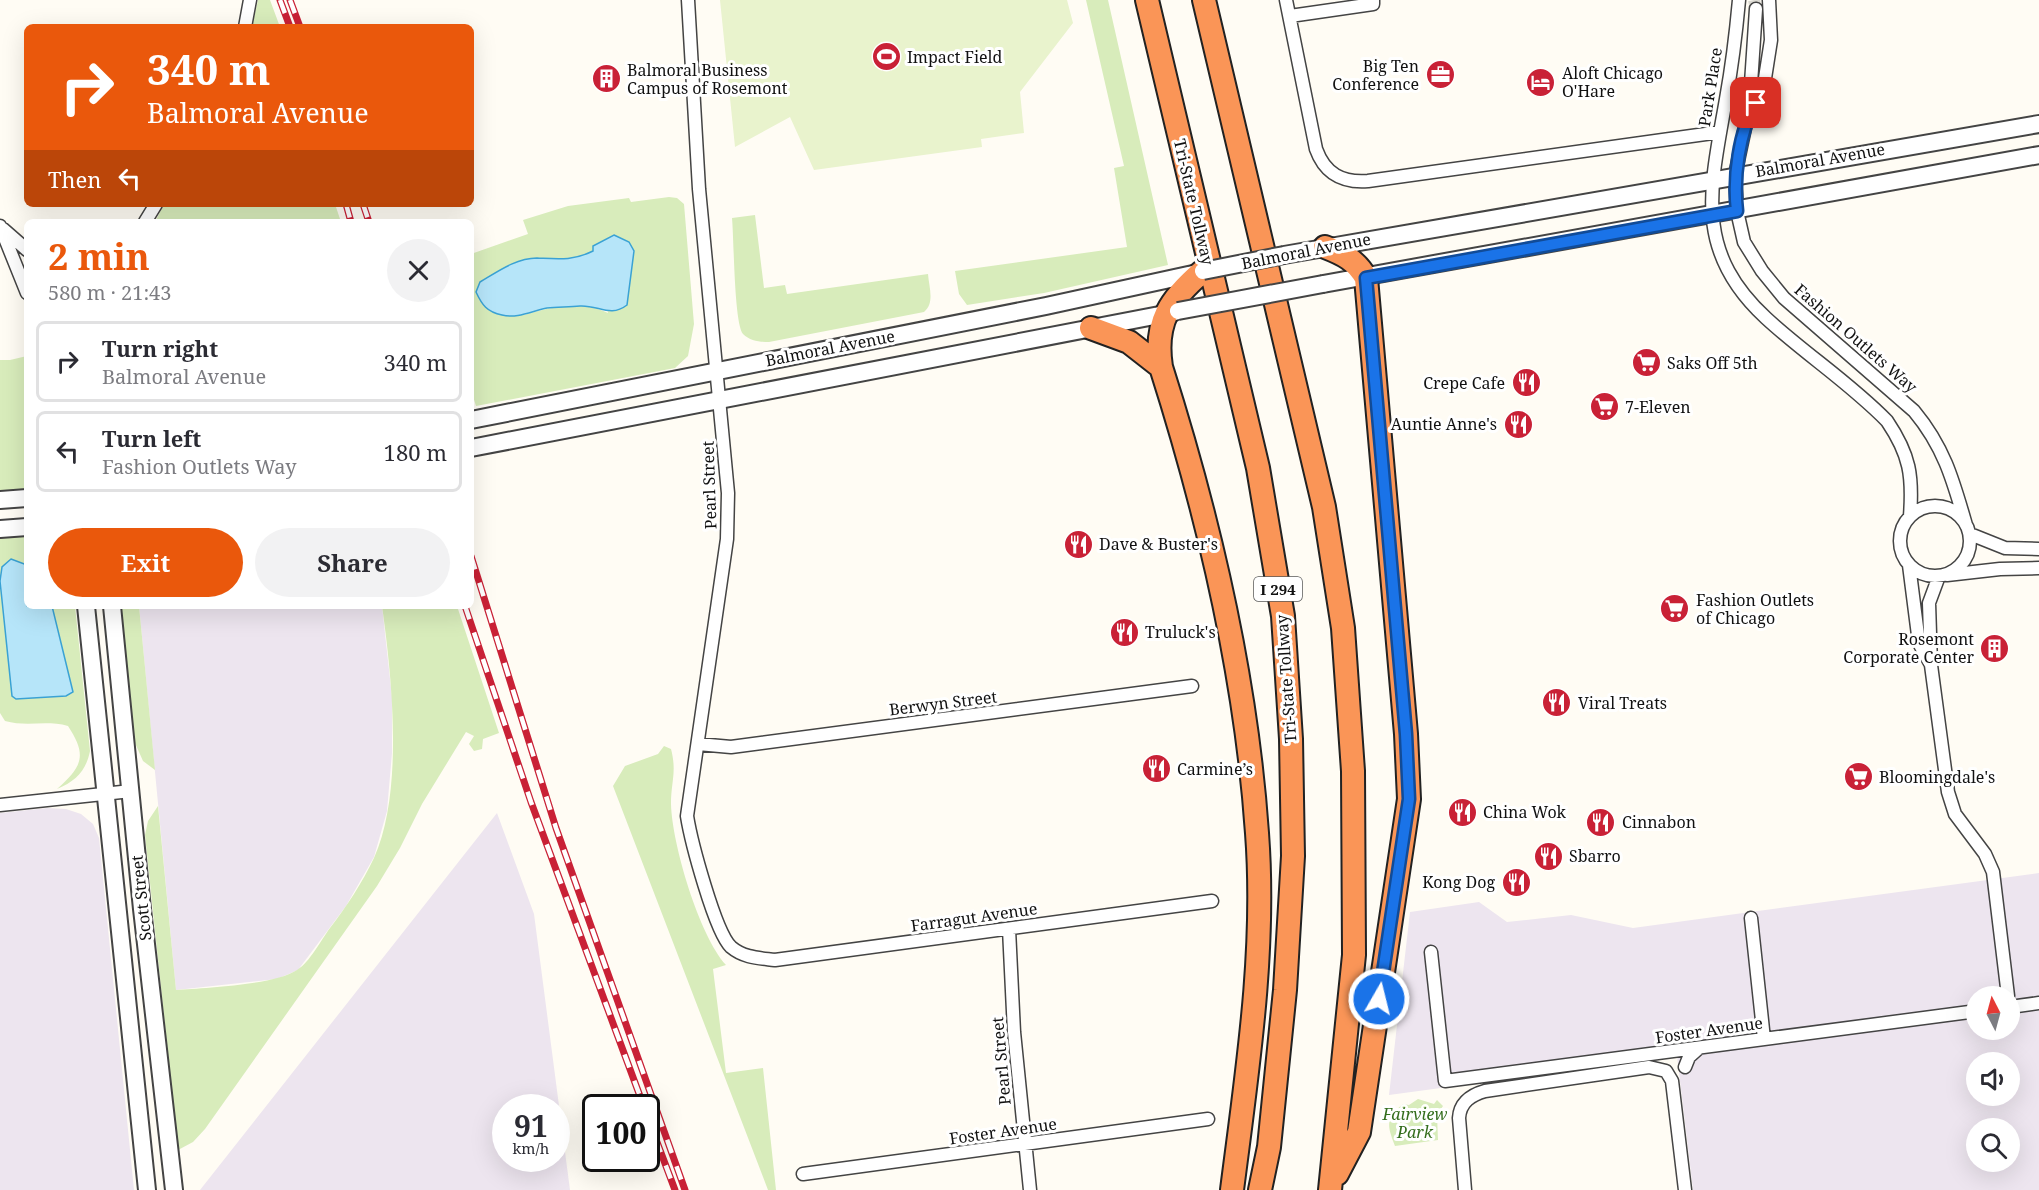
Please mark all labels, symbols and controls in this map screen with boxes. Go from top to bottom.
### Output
text: 340 m [147,40,271,97]
sports icon: Impact Field [870,41,902,73]
place label: Impact Field [907,46,1003,68]
street label: Park Place [1693,46,1727,128]
icon: right [48,48,126,126]
place label: Big Ten Conference [1332,55,1419,95]
place label: Balmoral Business Campus of Rosemont [627,59,788,99]
office icon: Big Ten Conference [1424,59,1456,91]
place label: Aloft Chicago O'Hare [1562,62,1663,102]
building icon: Balmoral Business Campus of Rosemont [590,63,622,95]
hotel icon: Aloft Chicago O'Hare [1525,66,1557,98]
pin [1730,77,1781,128]
icon: arrive [1739,86,1772,119]
text: Balmoral Avenue [147,94,369,131]
street label: Tri-State Tollway [1169,137,1219,268]
street label: Balmoral Avenue [1753,138,1887,182]
icon: left [113,162,146,195]
text: Then [48,164,101,194]
street label: Balmoral Avenue [1239,228,1373,274]
text: 2 min [48,232,150,281]
button: close [387,239,450,302]
text: 580 m · 21:43 [48,279,171,306]
street label: Fashion Outlets Way [1790,279,1923,398]
street label: Balmoral Avenue [763,325,897,371]
text: Turn right [102,333,218,363]
icon: right [51,345,84,378]
text: 340 m [384,347,447,377]
supermarket icon: Saks Off 5th [1630,347,1662,379]
place label: Saks Off 5th [1667,352,1758,374]
text: Balmoral Avenue [102,363,266,390]
restaurant icon: Crepe Cafe [1510,367,1542,399]
place label: Crepe Cafe [1423,372,1505,394]
supermarket icon: 7-Eleven [1588,391,1620,423]
place label: 7-Eleven [1625,396,1691,418]
restaurant icon: Auntie Anne's [1502,408,1534,440]
place label: Auntie Anne's [1391,413,1497,435]
text: Turn left [102,423,201,453]
icon: left [51,435,84,468]
text: 180 m [384,437,447,467]
street label: Pearl Street [696,440,722,530]
text: Fashion Outlets Way [102,453,296,480]
button: Exit [48,528,243,597]
button: Share [255,528,450,597]
restaurant icon: Dave & Buster's [1062,528,1094,560]
place label: Dave & Buster's [1099,533,1218,555]
road number: I 294 [1254,577,1302,601]
place label: Fashion Outlets of Chicago [1696,589,1814,629]
supermarket icon: Fashion Outlets of Chicago [1659,593,1691,625]
street label: Tri-State Tollway [1270,613,1301,744]
restaurant icon: Truluck's [1108,616,1140,648]
place label: Truluck's [1145,621,1216,643]
place label: Rosemont Corporate Center [1843,628,1974,668]
building icon: Rosemont Corporate Center [1979,632,2011,664]
street label: Berwyn Street [888,685,999,721]
restaurant icon: Viral Treats [1541,687,1573,719]
place label: Viral Treats [1578,692,1667,714]
restaurant icon: Carmine’s [1140,753,1172,785]
place label: Carmine’s [1177,758,1253,780]
supermarket icon: Bloomingdale's [1842,761,1874,793]
place label: Bloomingdale's [1879,766,1995,788]
restaurant icon: China Wok [1446,796,1478,828]
place label: China Wok [1483,801,1567,823]
restaurant icon: Cinnabon [1585,806,1617,838]
place label: Cinnabon [1622,811,1696,833]
restaurant icon: Sbarro [1532,840,1564,872]
place label: Sbarro [1569,845,1621,867]
street label: Scott Street [126,854,156,942]
restaurant icon: Kong Dog [1500,866,1532,898]
place label: Kong Dog [1422,871,1495,893]
street label: Farragut Avenue [909,897,1039,937]
position arrow [1347,967,1411,1031]
north arrow [1966,986,2020,1040]
map controls [1966,986,2020,1172]
street label: Foster Avenue [1654,1012,1764,1048]
street label: Pearl Street [986,1016,1016,1106]
button: sound [1966,1052,2020,1106]
speed limit sign: 100 [582,1094,660,1172]
park label: Fairview Park [1382,1103,1447,1143]
text: 91 [514,1105,548,1146]
street label: Foster Avenue [948,1113,1058,1149]
button: search [1966,1118,2020,1172]
text: km/h [513,1138,549,1158]

